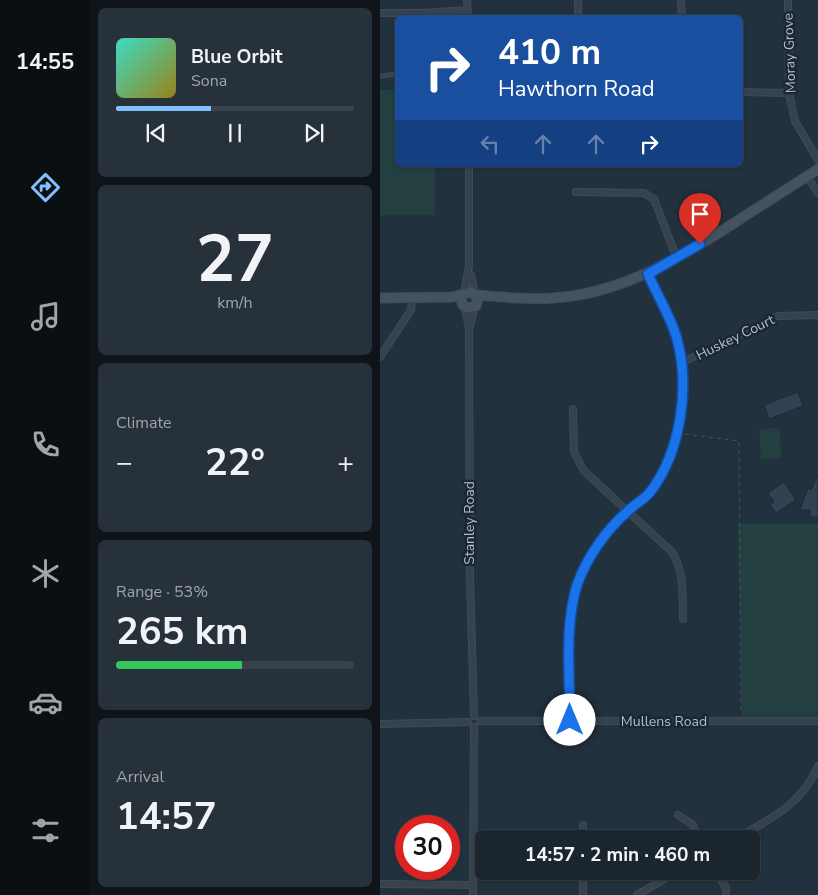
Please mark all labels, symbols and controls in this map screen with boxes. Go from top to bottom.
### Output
street label: Moray Grove [779,13,800,93]
text: 410 m [498,29,601,76]
icon: right [415,35,480,100]
text: Blue Orbit [191,44,282,70]
text: 14:55 [16,47,74,77]
text: Sona [191,70,227,92]
text: Hawthorn Road [498,74,655,104]
icon: previous [142,119,170,147]
icon: pause [221,119,249,147]
icon: next [300,119,328,147]
icon: left [476,130,504,158]
icon: ahead [529,130,557,158]
icon: ahead [582,130,610,158]
icon: right [635,130,663,158]
icon: directions [28,170,63,205]
pin [679,193,721,244]
icon: arrive [686,200,714,228]
text: 27 [196,215,274,304]
text: km/h [217,292,253,314]
icon: music [28,299,63,334]
street label: Huskey Court [693,310,778,365]
text: Climate [116,412,171,434]
icon: phone [28,427,63,462]
text: 22° [205,437,265,488]
text: − [116,444,133,482]
text: + [337,444,354,482]
street label: Stanley Road [460,481,479,565]
icon: climate [28,556,63,591]
text: Range · 53% [116,581,208,603]
text: 265 km [116,606,248,657]
icon: car [28,685,63,720]
position arrow [543,693,595,745]
street label: Mullens Road [621,712,707,731]
text: Arrival [116,766,164,788]
text: 14:57 [116,791,217,842]
icon: filters [28,813,63,848]
speed limit sign: 30 [395,815,460,880]
text: 14:57 · 2 min · 460 m [525,842,710,868]

